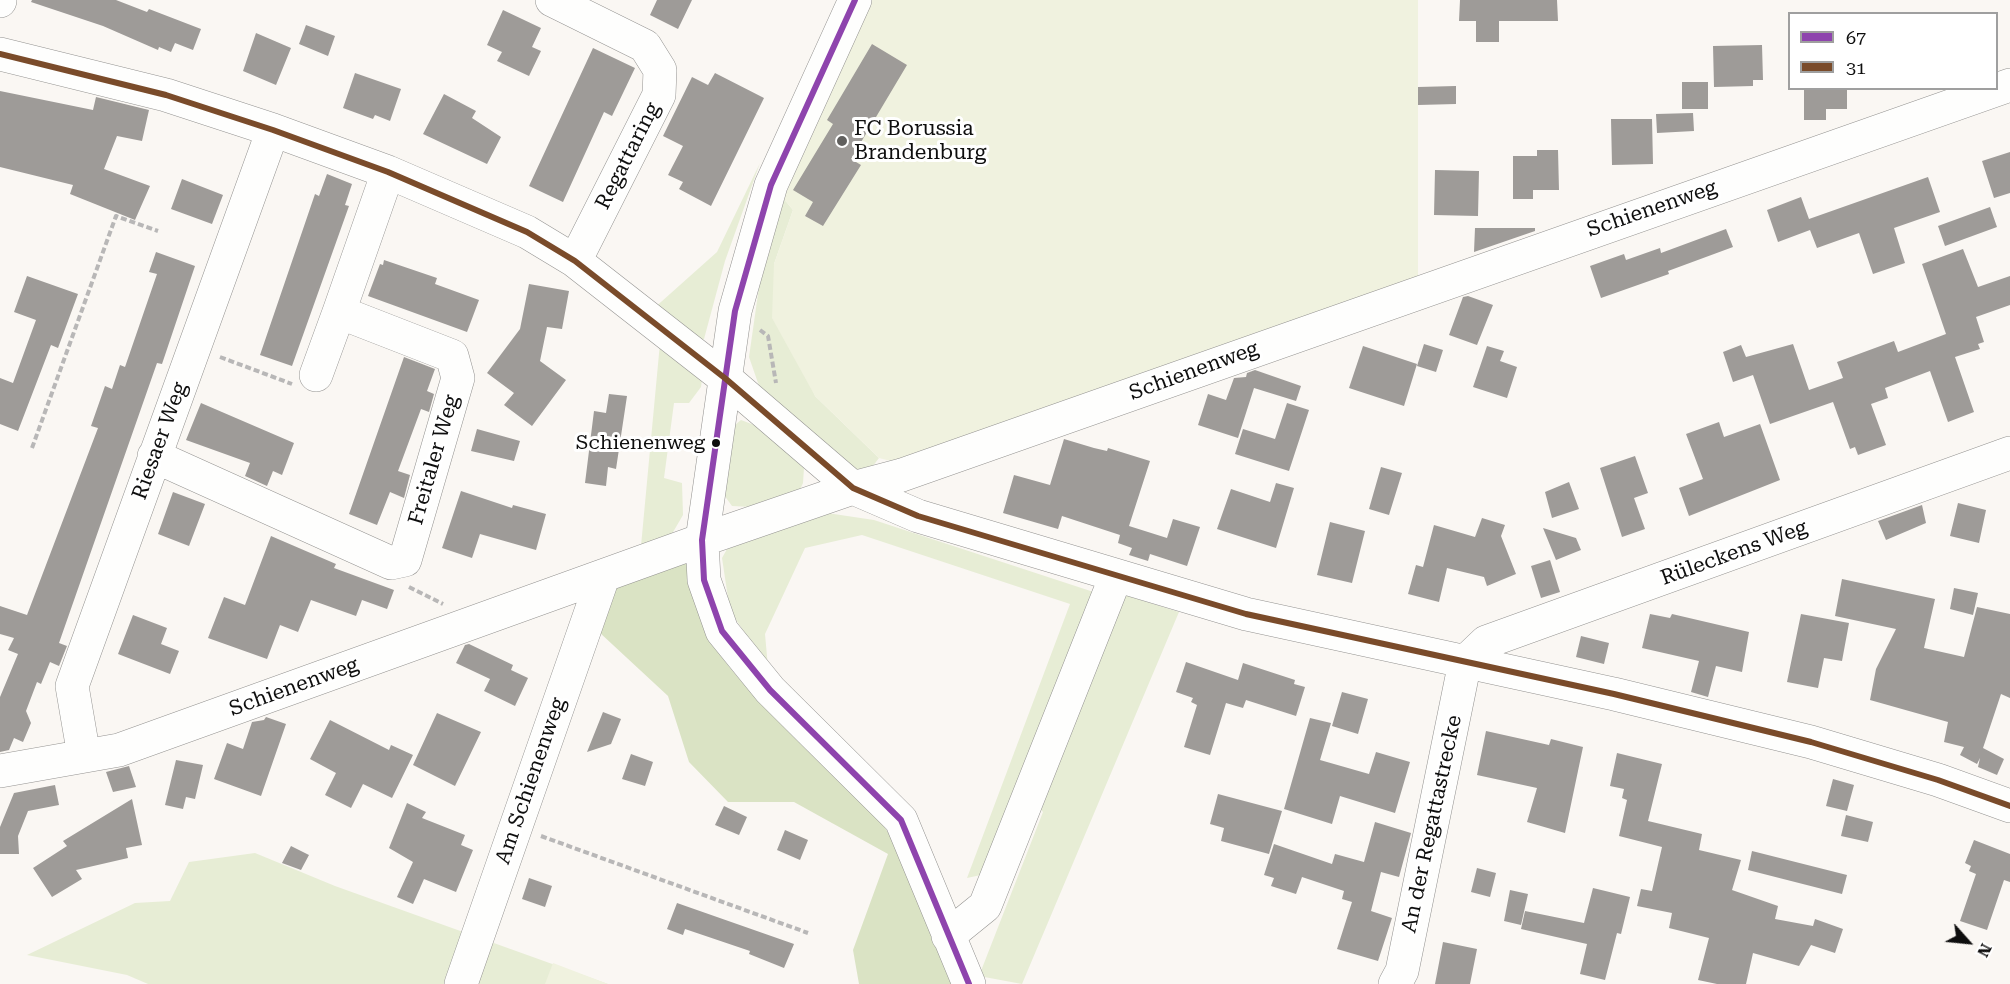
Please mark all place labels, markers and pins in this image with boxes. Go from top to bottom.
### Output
place label: FC Borussia Brandenburg [854,116,987,166]
marker: FC Borussia Brandenburg [835,134,849,148]
place label: Schienenweg [576,431,705,455]
marker: Schienenweg [710,437,722,449]

